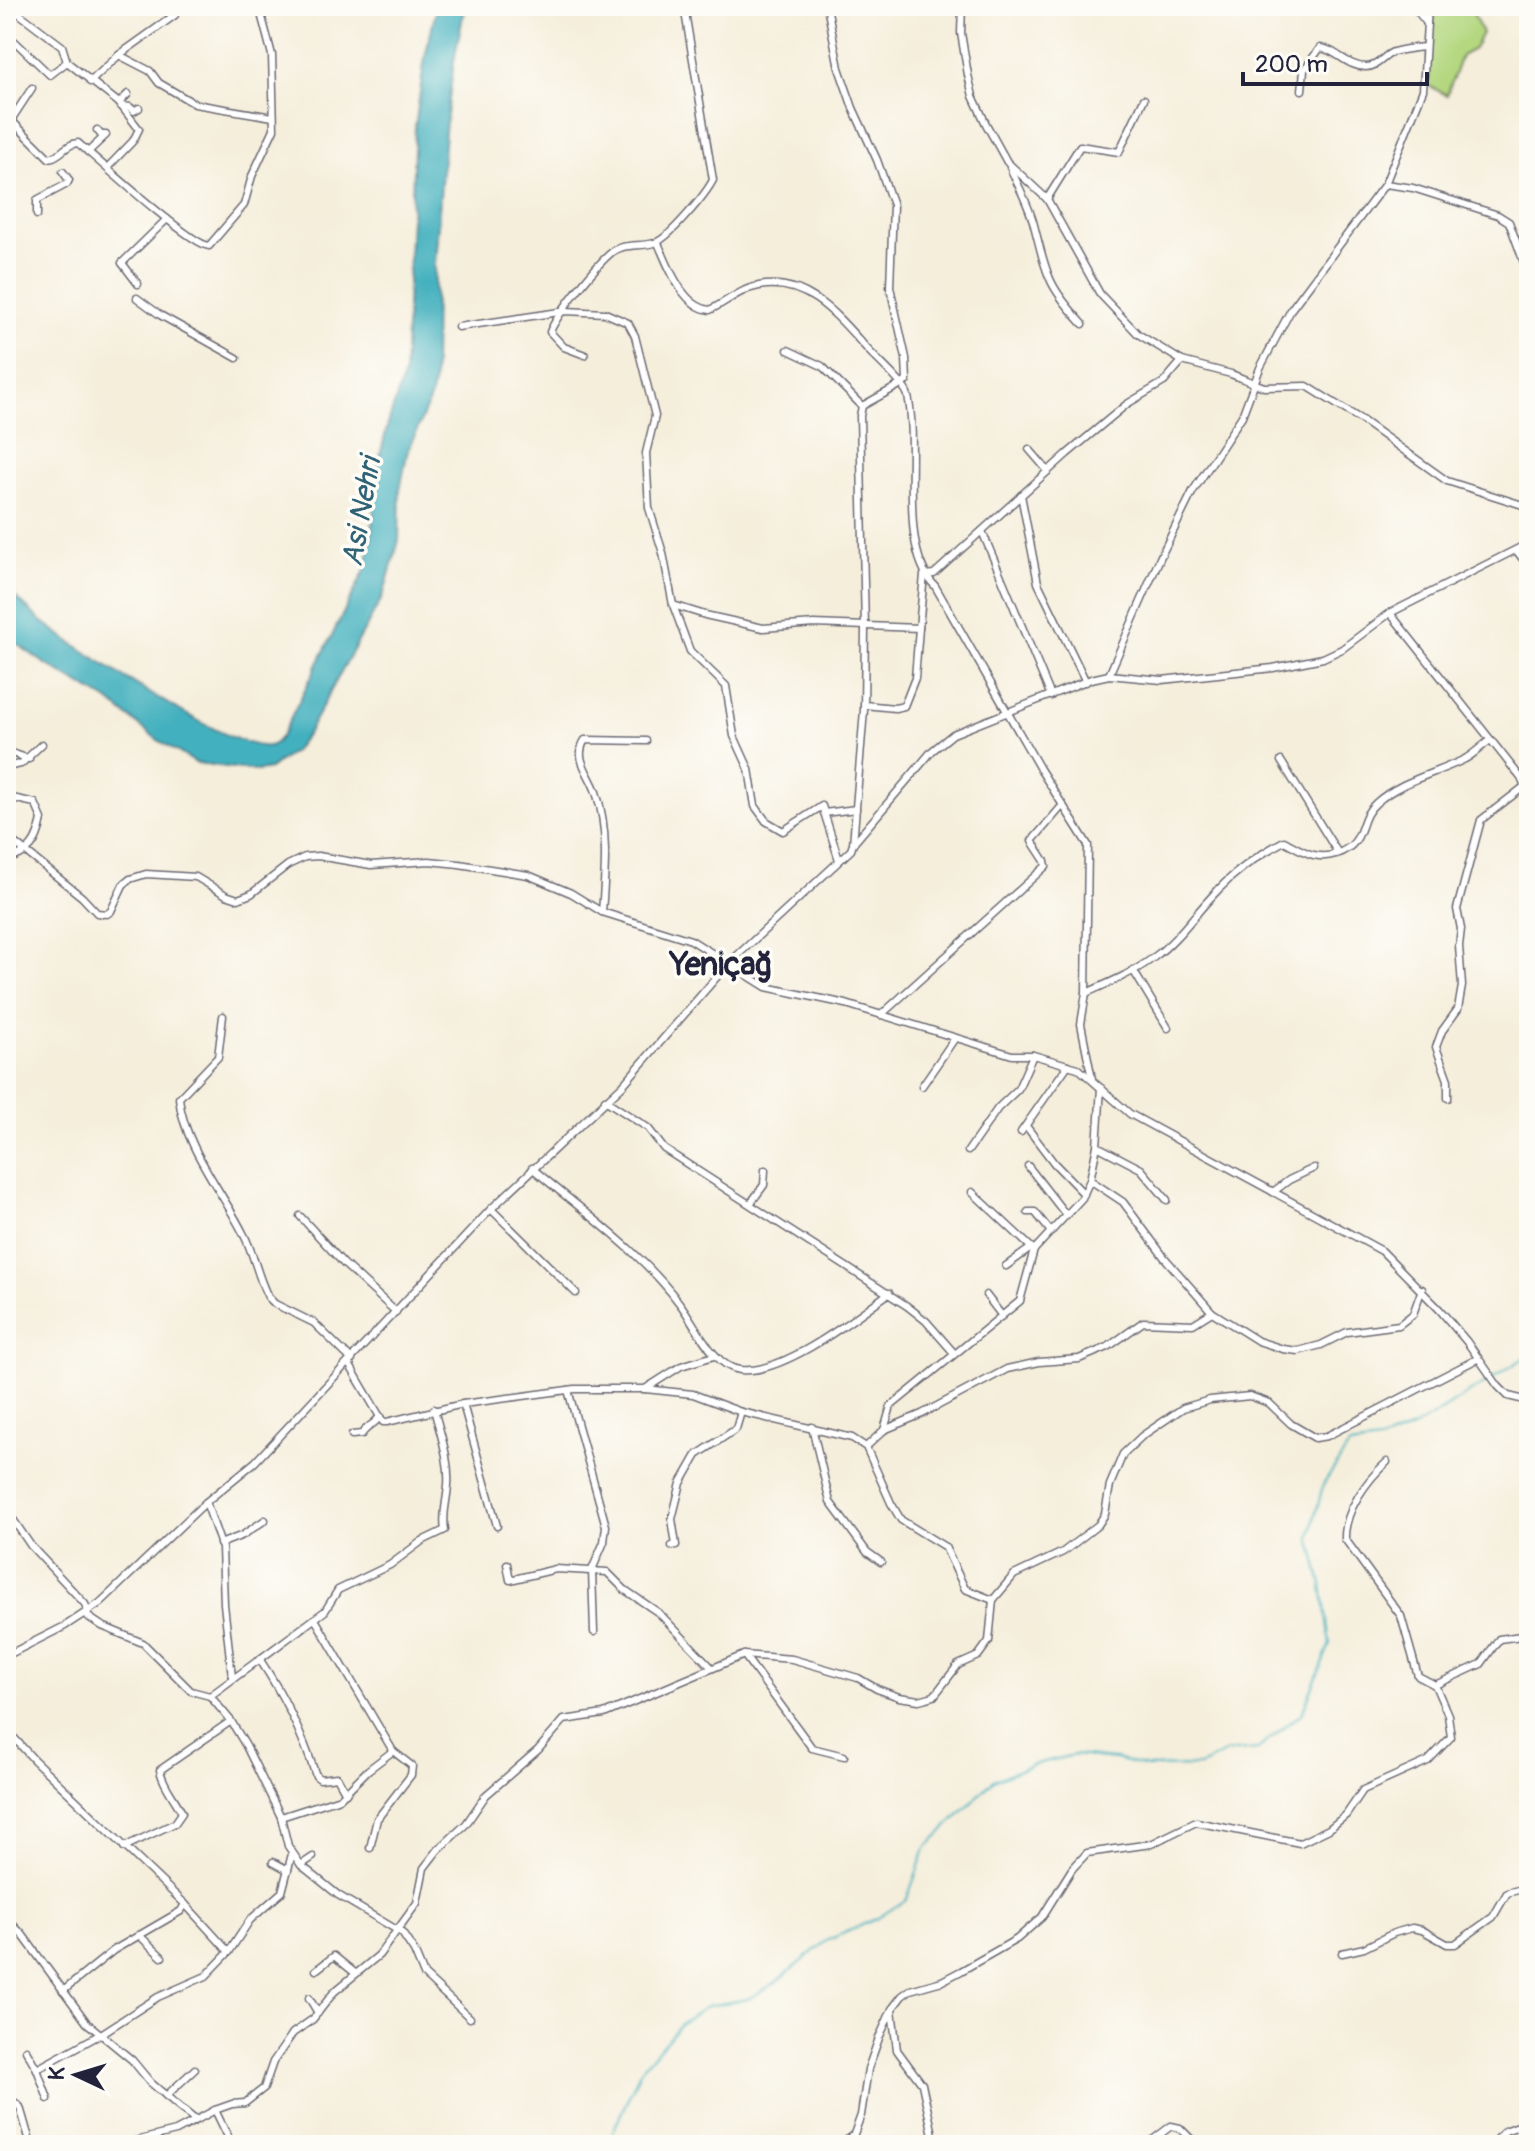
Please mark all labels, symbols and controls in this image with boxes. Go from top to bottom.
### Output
scale bar [1243,36,1427,86]
text: 200 m [1255,50,1328,79]
water label: Asi Nehri [334,450,390,569]
district label: Yeniçağ [668,945,772,985]
north arrow [36,2035,116,2115]
text: K [43,2065,72,2081]

